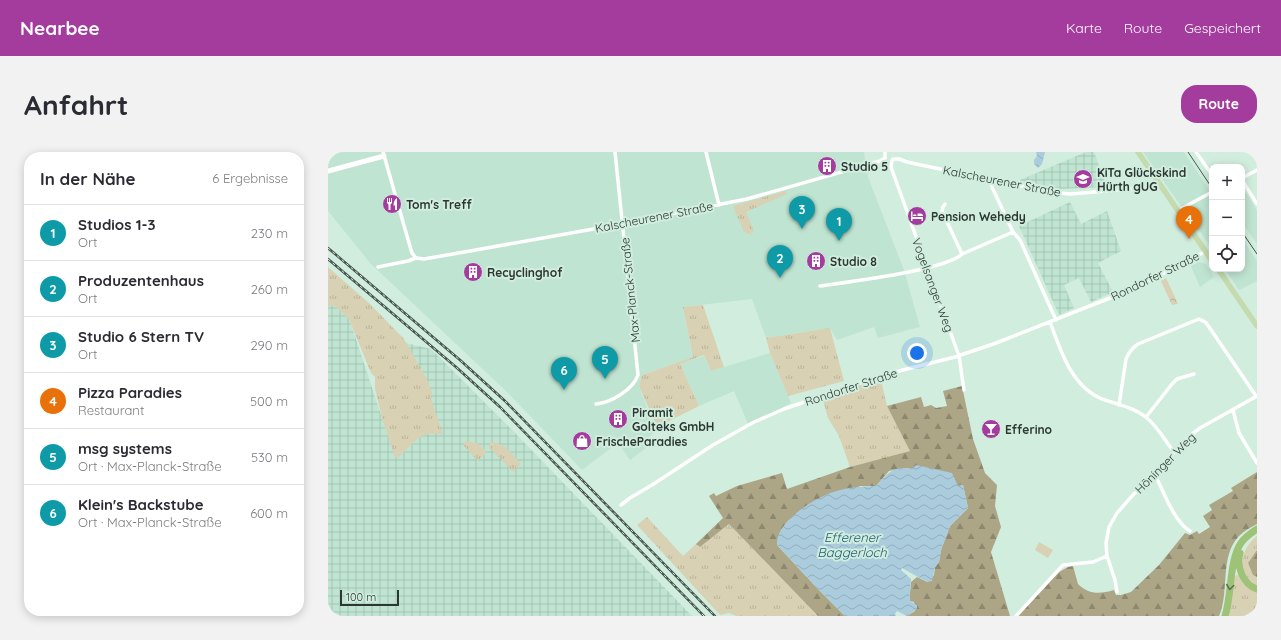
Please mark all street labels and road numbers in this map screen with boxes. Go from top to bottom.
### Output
street label: Kalscheurener Straße [942,162,1062,200]
street label: Kalscheurener Straße [594,198,714,236]
street label: Max-Planck-Straße [617,236,643,343]
street label: Vogelsanger Weg [909,236,957,334]
street label: Rondorfer Straße [1108,248,1202,304]
street label: Rondorfer Straße [803,365,899,409]
street label: Höninger Weg [1131,429,1199,497]

